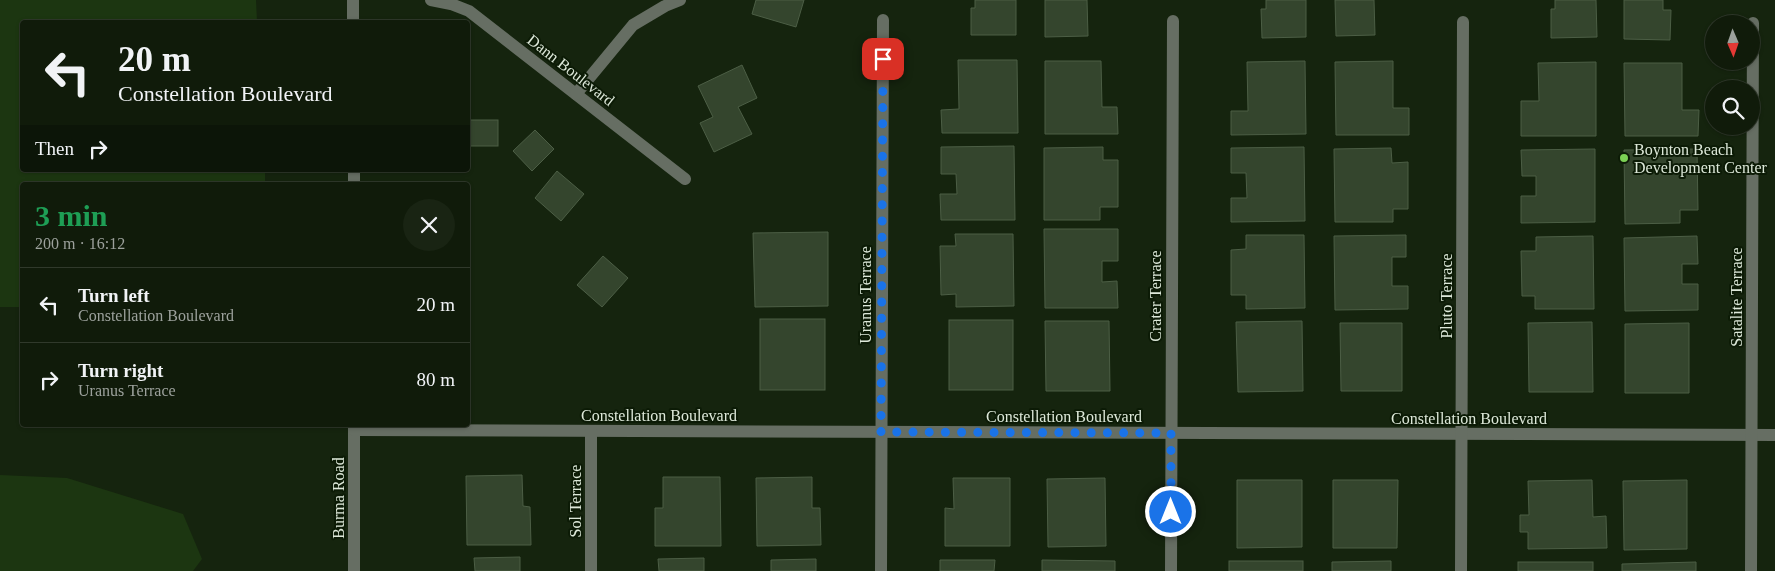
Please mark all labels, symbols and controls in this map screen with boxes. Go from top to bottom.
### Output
north arrow [1705,15,1760,70]
map controls [1705,15,1760,135]
street label: Dann Boulevard [524,31,618,109]
pin [862,38,904,80]
icon: left [35,40,100,105]
text: 20 m [118,40,191,79]
icon: arrive [869,45,897,73]
button: search [1705,80,1760,135]
text: Constellation Boulevard [118,81,332,106]
icon: right [84,135,112,163]
text: Then [35,138,74,159]
place label: Boynton Beach Development Center [1634,141,1768,177]
marker: Boynton Beach Development Center [1618,152,1630,164]
text: 3 min [35,199,108,232]
button: close [403,199,455,251]
text: 200 m · 16:12 [35,235,125,252]
street label: Uranus Terrace [857,246,874,344]
street label: Satalite Terrace [1728,247,1745,347]
street label: Crater Terrace [1147,250,1164,342]
street label: Pluto Terrace [1438,253,1455,339]
text: Turn left [78,285,150,306]
icon: left [35,291,63,319]
text: 20 m [416,294,455,315]
text: Constellation Boulevard [78,307,234,324]
text: Turn right [78,360,163,381]
icon: right [35,366,63,394]
text: 80 m [416,369,455,390]
text: Uranus Terrace [78,382,176,399]
street label: Constellation Boulevard [581,407,737,424]
street label: Constellation Boulevard [986,408,1142,425]
street label: Constellation Boulevard [1391,410,1547,427]
street label: Burma Road [330,457,347,539]
street label: Sol Terrace [567,465,584,537]
position arrow [1144,485,1196,537]

